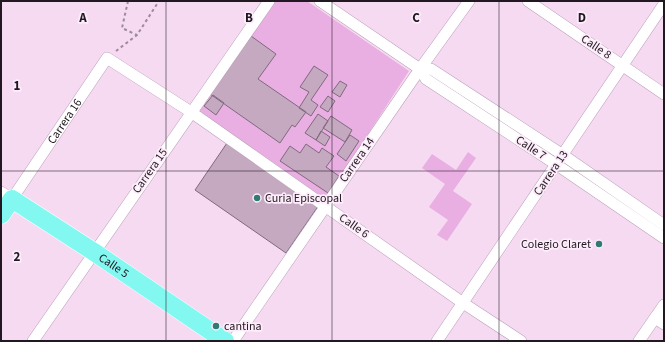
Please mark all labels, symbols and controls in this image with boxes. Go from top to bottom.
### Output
text: A [78,9,87,27]
text: B [245,9,253,27]
text: C [412,9,420,27]
text: D [578,9,586,27]
street label: Calle 8 [577,31,615,63]
text: 1 [14,77,21,95]
street label: Carrera 16 [43,95,86,147]
street label: Calle 7 [512,132,550,164]
street label: Carrera 14 [335,134,379,186]
street label: Carrera 15 [128,145,172,197]
street label: Carrera 13 [530,147,572,199]
place label: Curia Episcopal [265,190,342,207]
marker: Curia Episcopal [252,193,262,203]
street label: Calle 6 [335,209,373,243]
place label: Colegio Claret [521,236,591,253]
marker: Colegio Claret [594,239,604,249]
text: 2 [14,248,21,266]
street label: Calle 5 [95,249,132,282]
place label: cantina [224,318,262,335]
marker: cantina [211,321,221,331]

